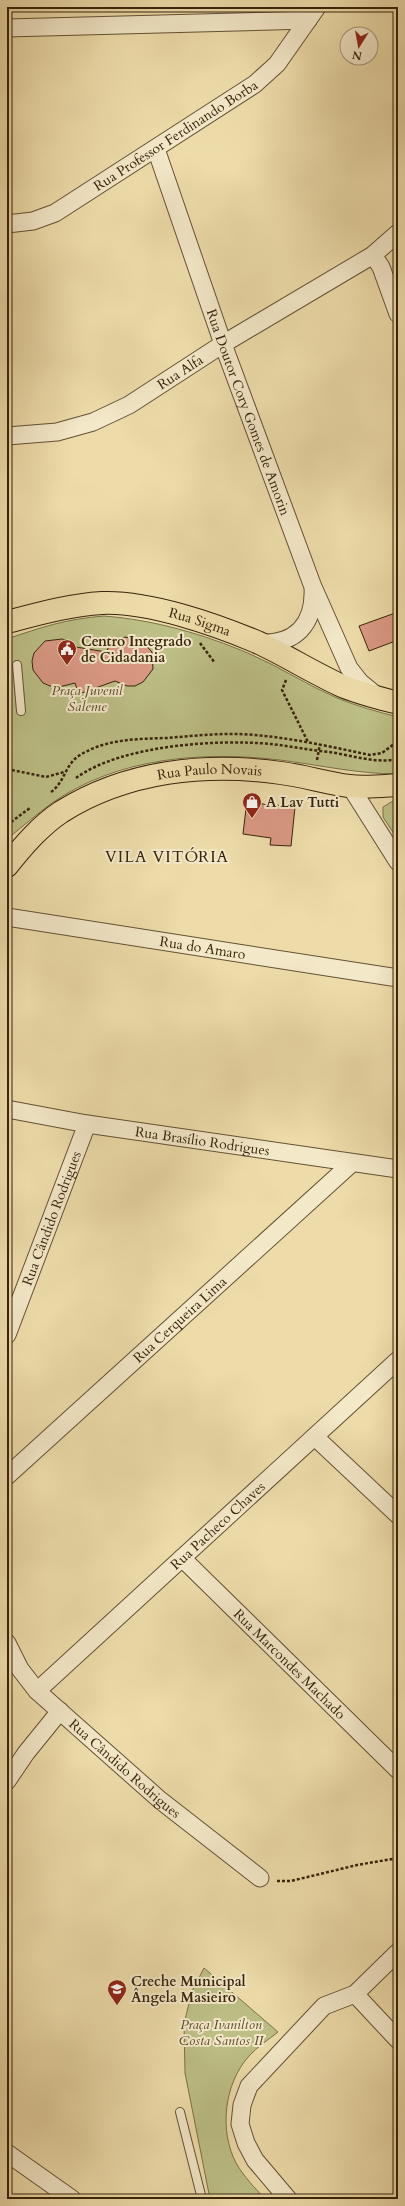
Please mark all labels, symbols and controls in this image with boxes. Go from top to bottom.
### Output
north arrow [339,26,379,66]
text: N [351,47,363,64]
street label: Rua Professor Ferdinando Borba [90,76,262,196]
street label: Rua Doutor Cory Gomes de Amorin [202,307,295,518]
street label: Rua Alfa [154,351,207,394]
street label: Rua Sigma [167,603,233,641]
place label: Centro Integrado de Cidadania [81,632,191,667]
public building icon: Centro Integrado de Cidadania [56,638,78,666]
park label: Praça Juvenil Saleme [51,681,124,716]
street label: Rua Paulo Novais [156,760,263,785]
shop icon: A Lav Tutti [241,791,263,819]
place label: A Lav Tutti [266,793,340,812]
district label: VILA VITÓRIA [105,846,229,868]
street label: Rua do Amaro [158,932,247,964]
street label: Rua Brasílio Rodrigues [134,1122,271,1160]
street label: Rua Cândido Rodrigues [18,1148,86,1288]
street label: Rua Cerqueira Lima [129,1272,231,1367]
street label: Rua Pacheco Chaves [166,1477,270,1574]
street label: Rua Marcondes Machado [229,1605,350,1724]
street label: Rua Cândido Rodrigues [65,1715,185,1823]
place label: Creche Municipal Ângela Masieiro [131,1972,246,2007]
school or university icon: Creche Municipal Ângela Masieiro [106,1978,128,2006]
park label: Praça Ivanilton Costa Santos II [179,2015,265,2050]

